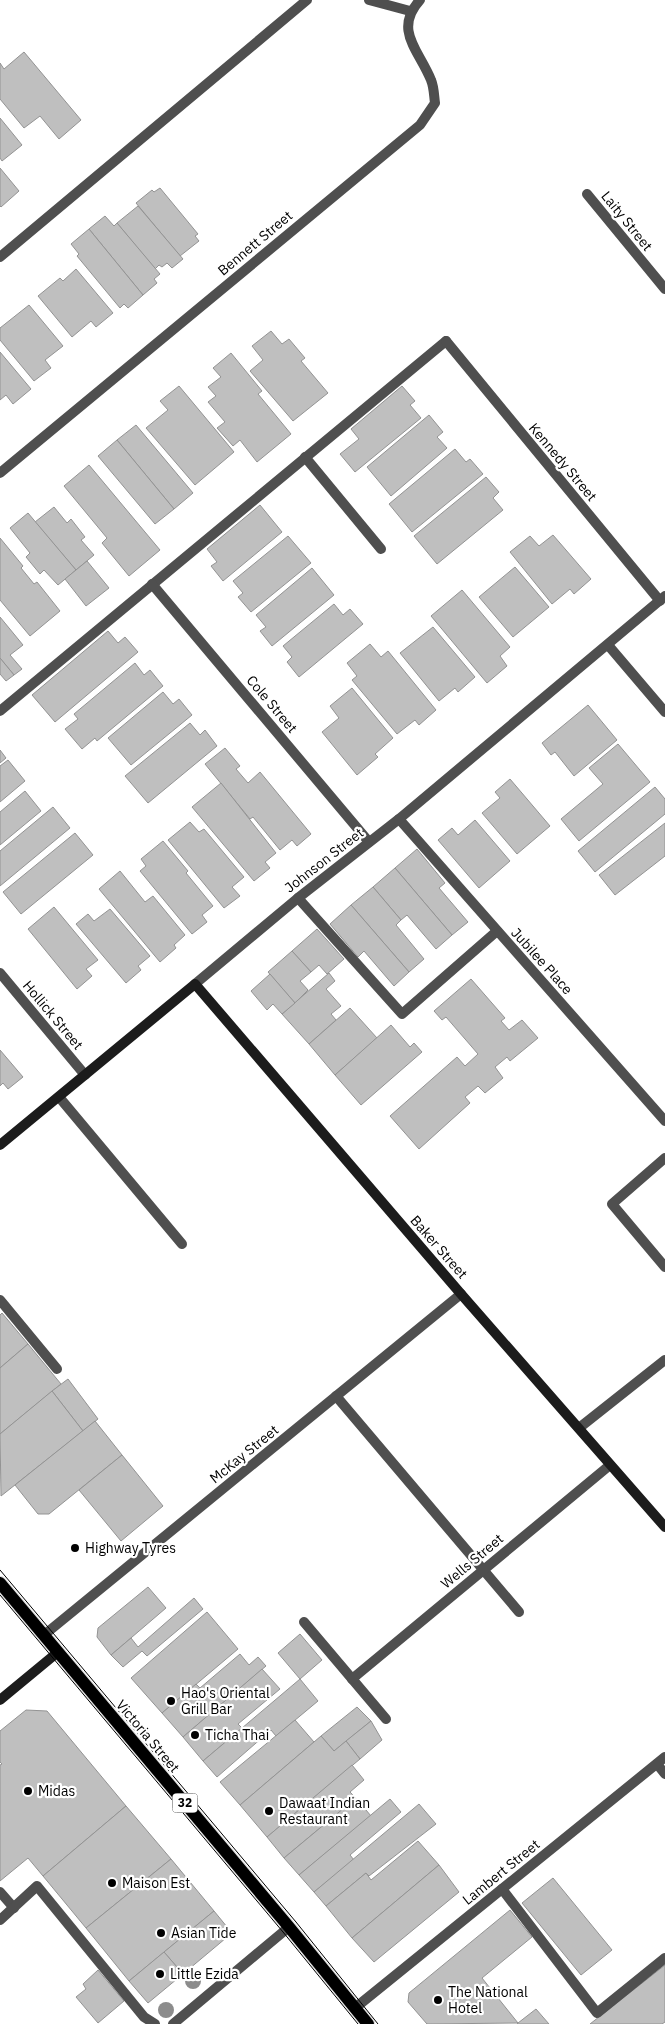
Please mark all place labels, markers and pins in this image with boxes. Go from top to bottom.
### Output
place label: Highway Tyres [85,1539,176,1557]
marker: Highway Tyres [69,1542,81,1554]
place label: Hao's Oriental Grill Bar [181,1684,270,1718]
marker: Hao's Oriental Grill Bar [165,1695,177,1707]
place label: Ticha Thai [205,1726,269,1744]
marker: Ticha Thai [189,1729,201,1741]
place label: Midas [38,1782,75,1800]
marker: Midas [22,1785,34,1797]
place label: Dawaat Indian Restaurant [279,1794,370,1828]
marker: Dawaat Indian Restaurant [263,1805,275,1817]
place label: Maison Est [122,1874,190,1892]
marker: Maison Est [106,1877,118,1889]
place label: Asian Tide [171,1924,237,1942]
marker: Asian Tide [155,1927,167,1939]
place label: Little Ezida [170,1965,239,1983]
marker: Little Ezida [154,1968,166,1980]
place label: The National Hotel [448,1983,528,2017]
marker: The National Hotel [432,1994,444,2006]

